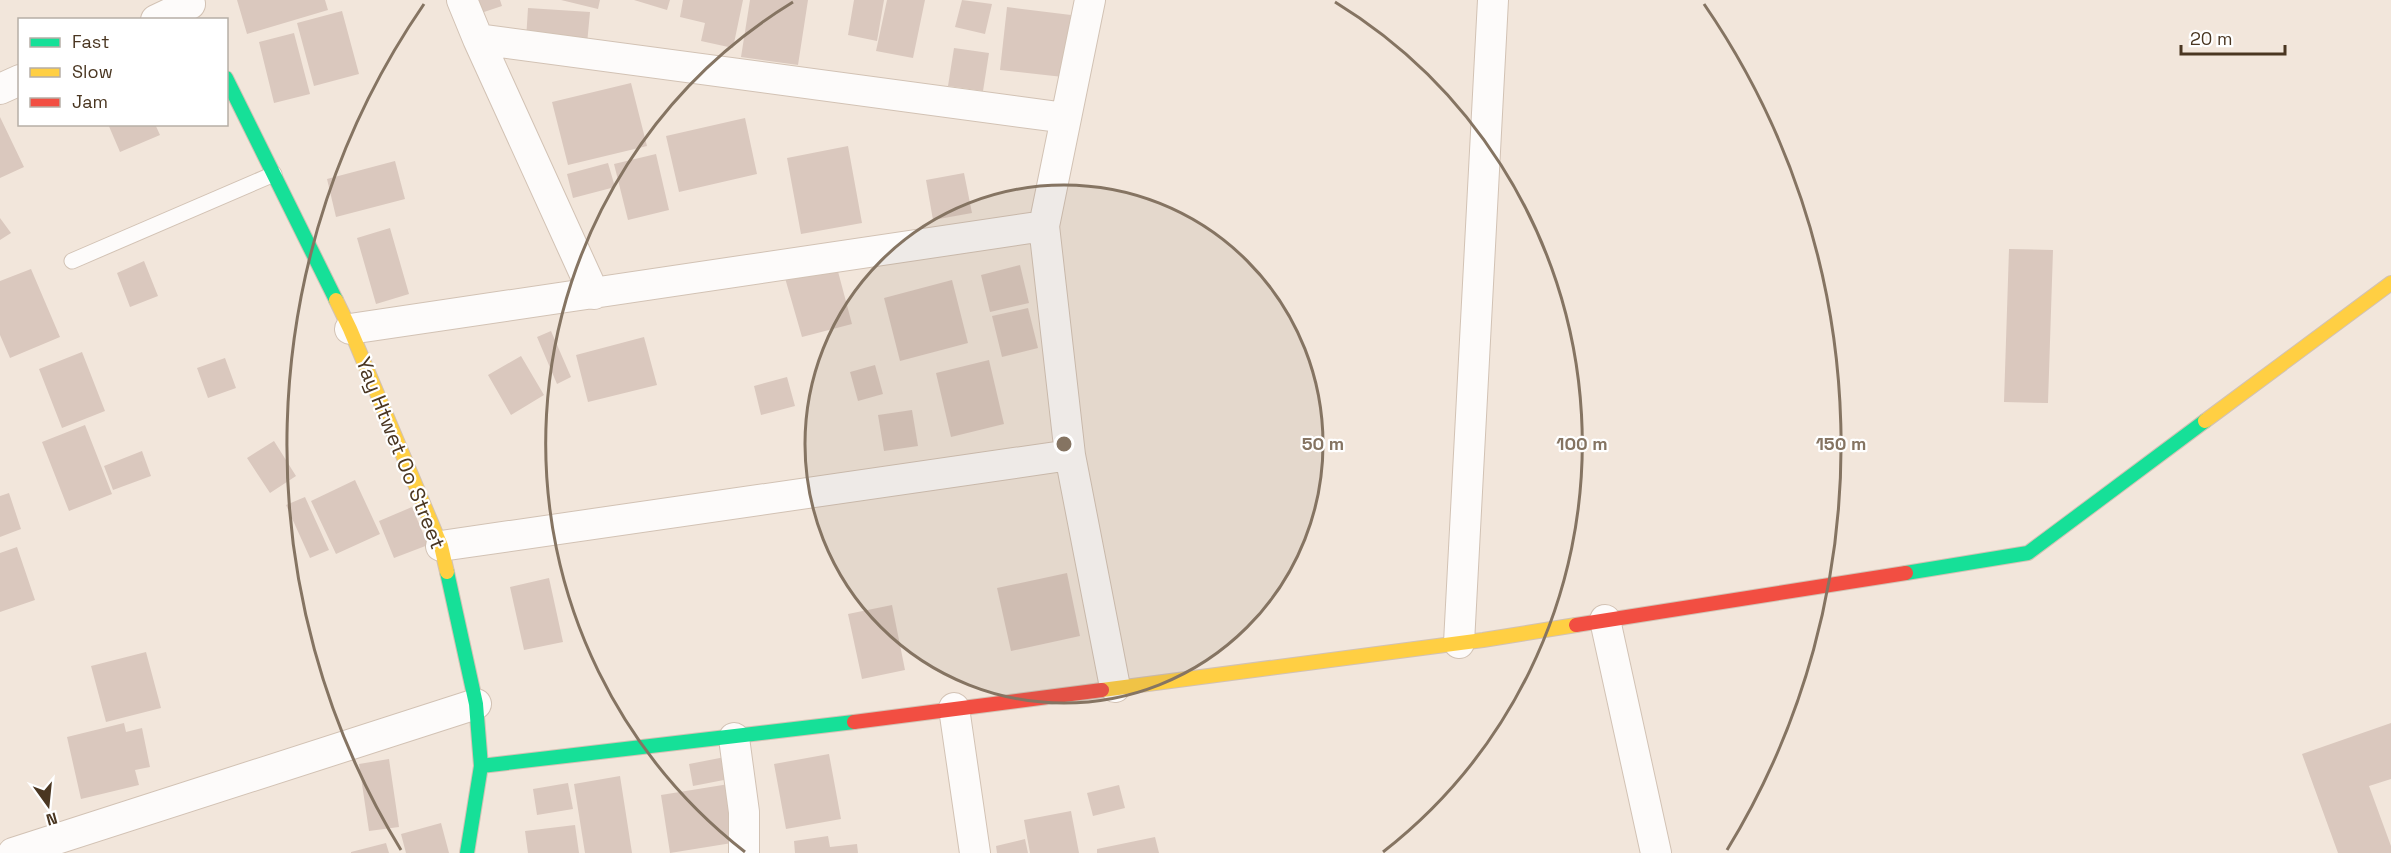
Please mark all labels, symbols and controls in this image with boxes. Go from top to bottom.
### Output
legend [18,18,228,126]
scale bar [2181,18,2284,56]
text: 20 m [2190,27,2233,50]
text: Fast [72,30,109,53]
text: Slow [72,60,113,83]
text: Jam [72,90,108,113]
street label: Yay Htwet Oo Street [350,353,452,553]
text: 50 m [1302,432,1344,455]
text: 100 m [1556,432,1608,455]
text: 150 m [1816,432,1866,455]
centre of rings [1054,434,1074,454]
north arrow [18,775,78,835]
text: N [44,807,60,831]

